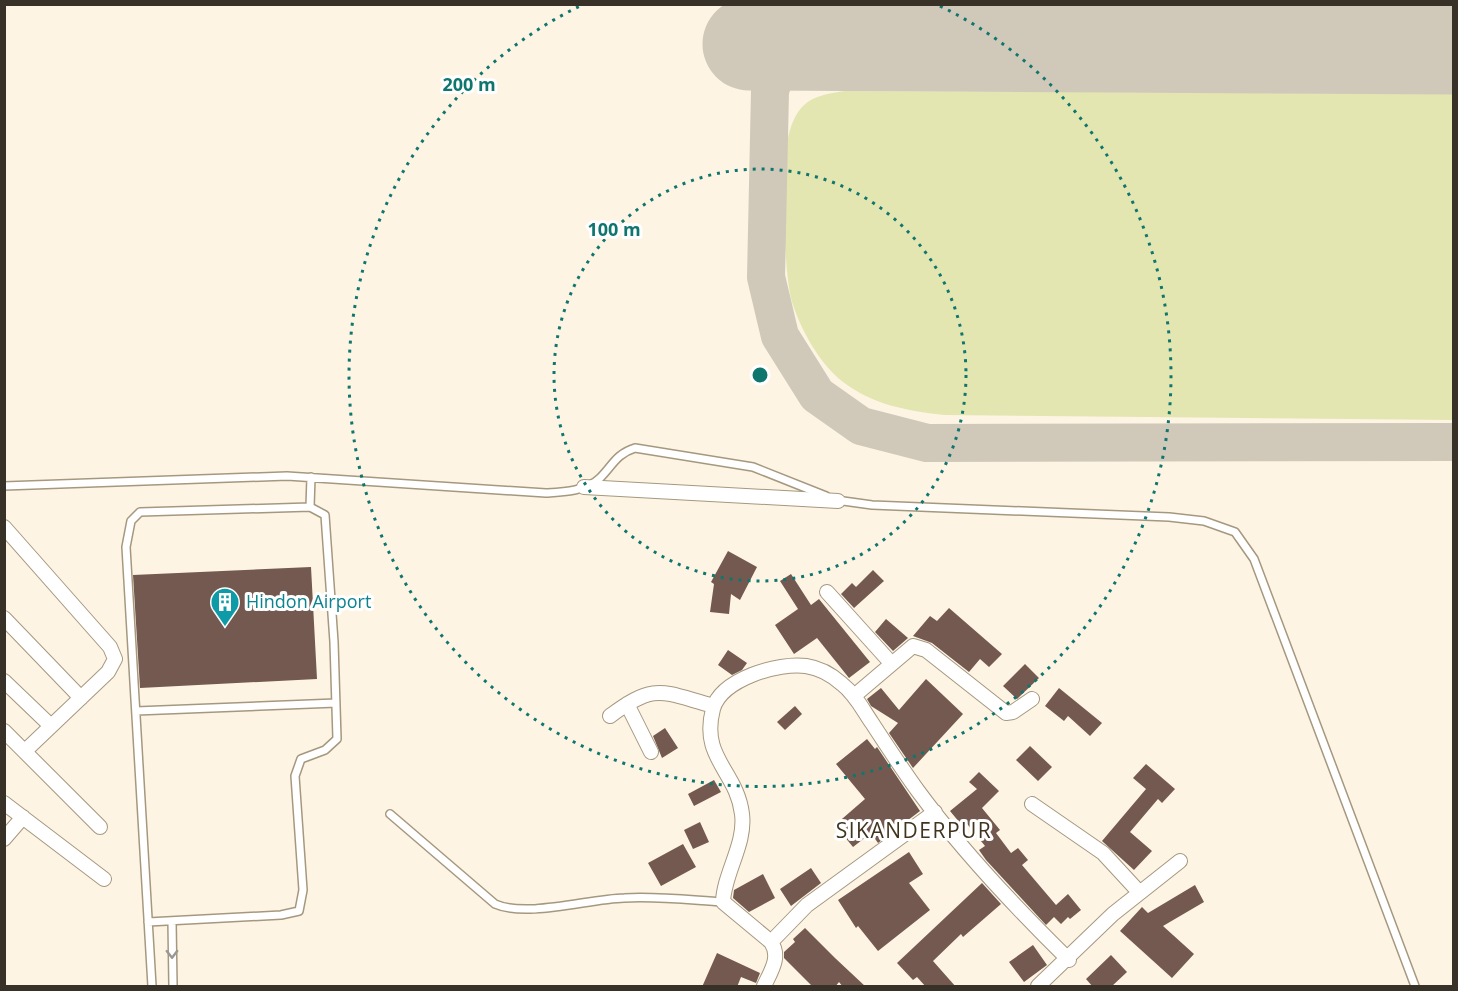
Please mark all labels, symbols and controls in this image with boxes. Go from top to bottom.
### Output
text: 200 m [442,72,496,96]
text: 100 m [587,217,641,241]
centre of rings [750,365,770,385]
building icon: Hindon Airport [209,586,241,628]
place label: Hindon Airport [246,589,371,613]
district label: SIKANDERPUR [836,816,992,844]
one-way arrow [166,949,179,958]

